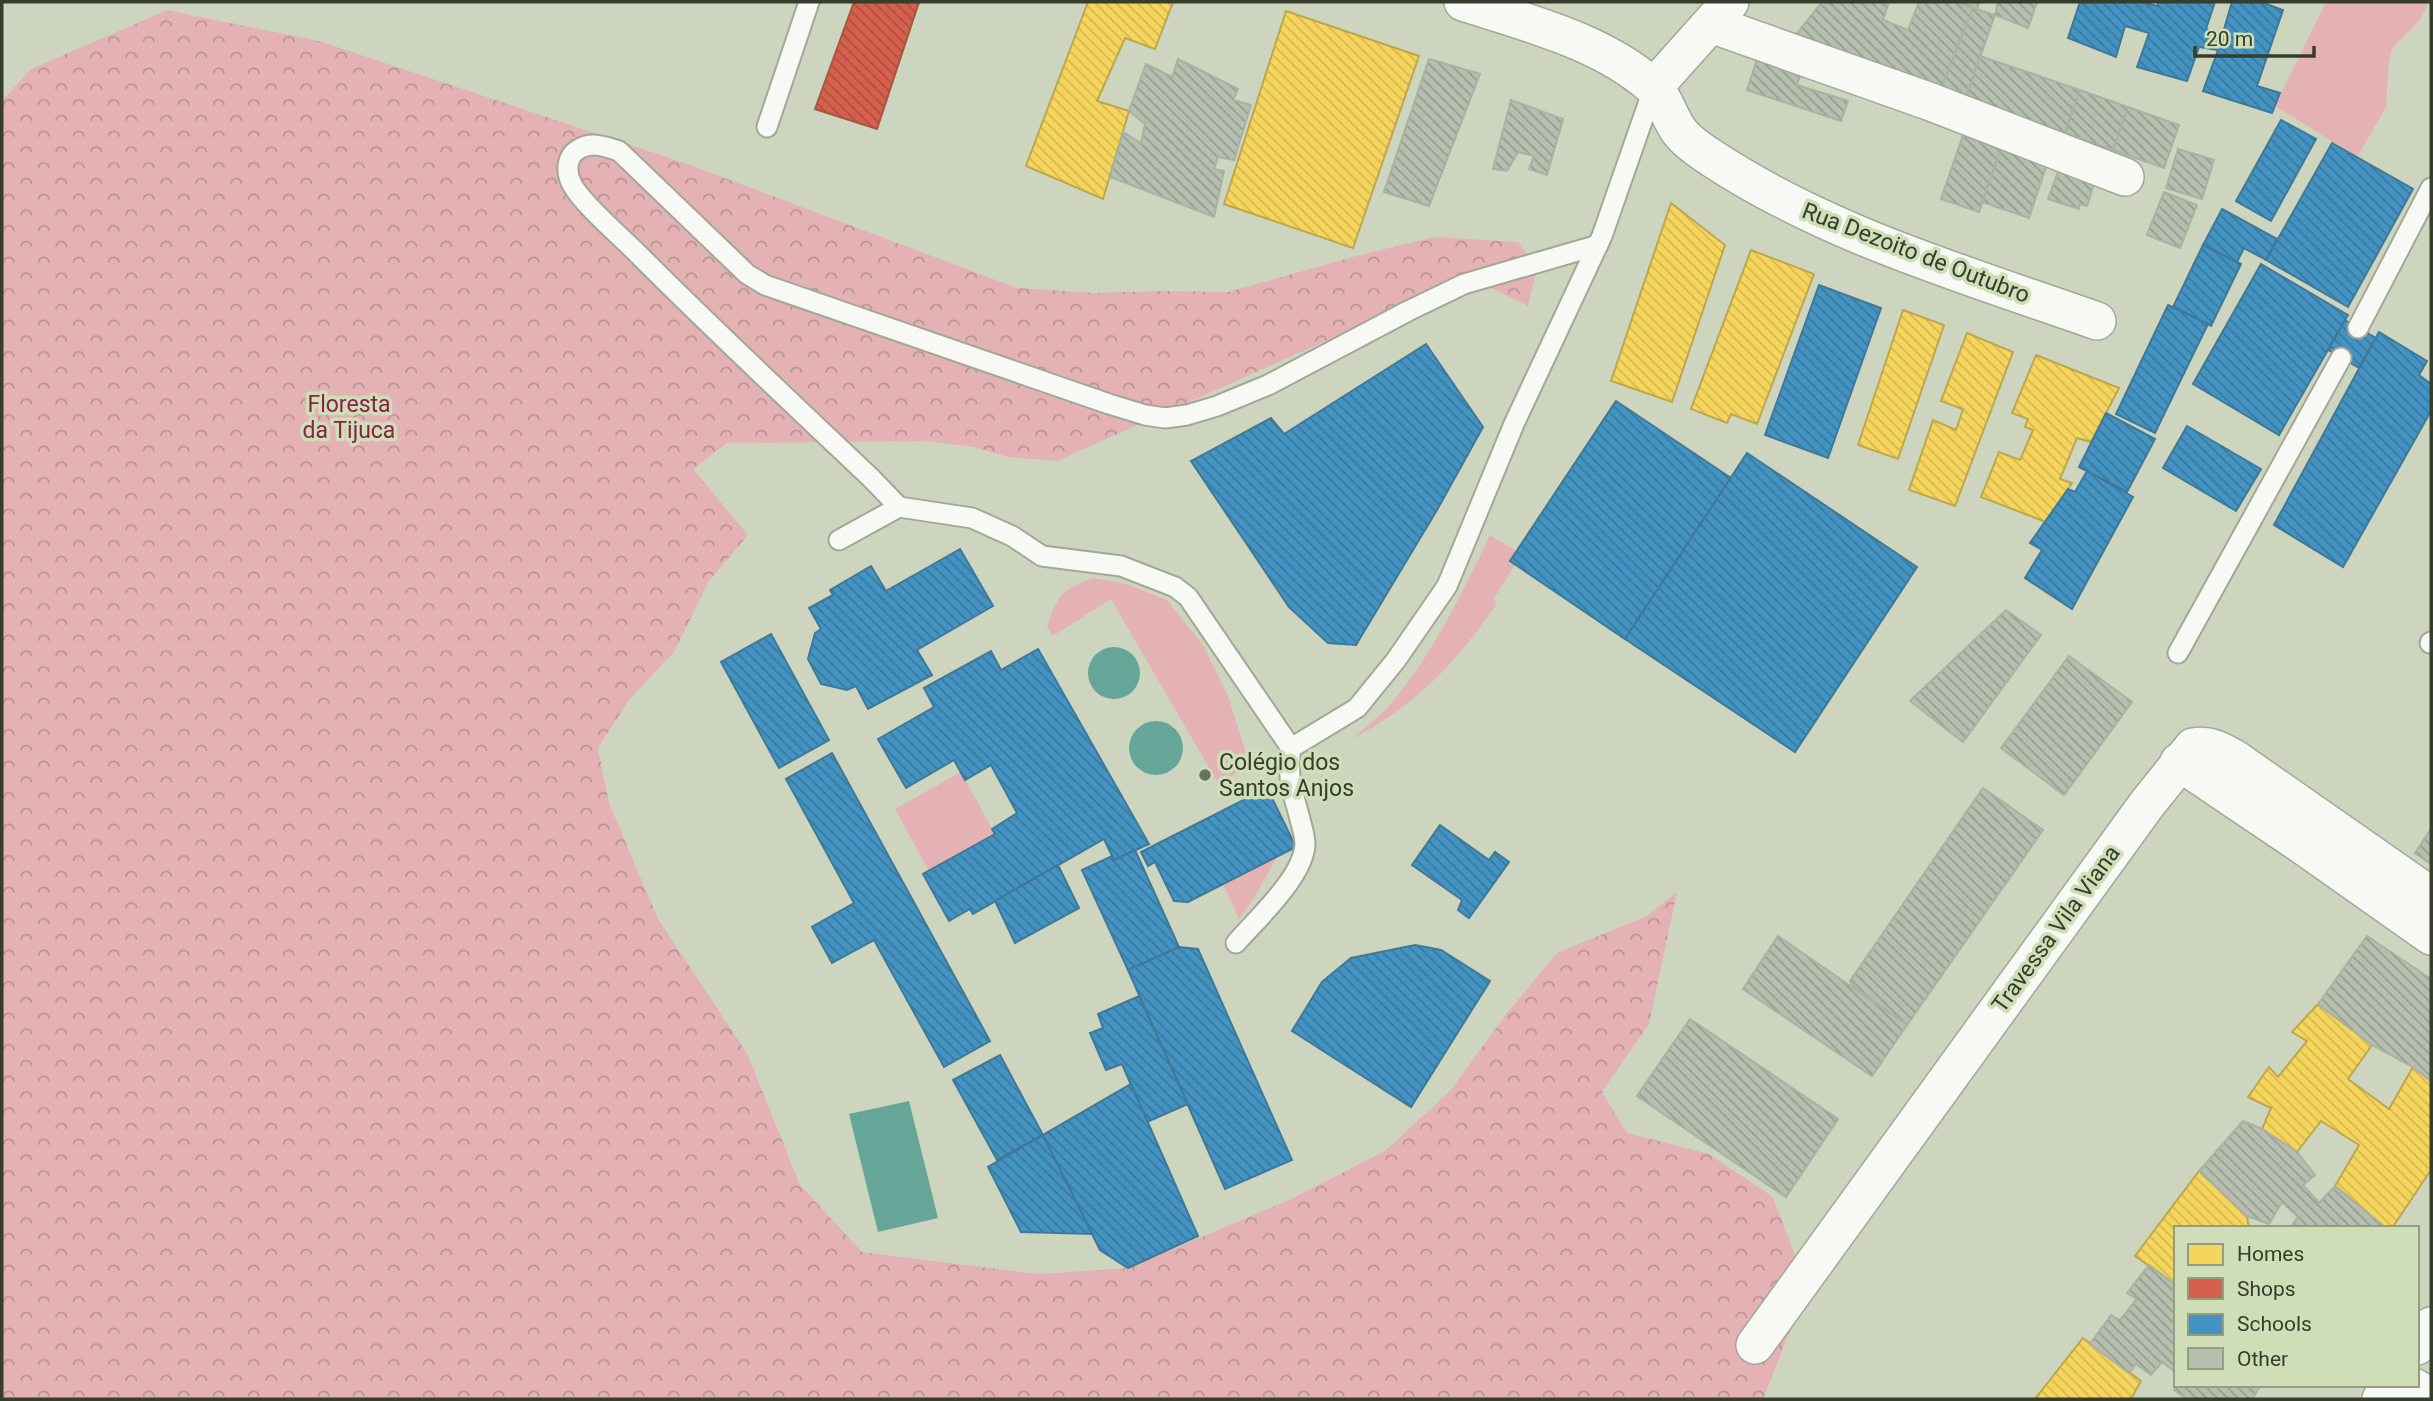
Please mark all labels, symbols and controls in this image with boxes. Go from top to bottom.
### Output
scale bar [2195,14,2314,58]
text: 20 m [2206,27,2253,51]
street label: Rua Dezoito de Outubro [1798,197,2034,309]
park label: Floresta da Tijuca [303,391,395,444]
place label: Colégio dos Santos Anjos [1219,749,1354,802]
marker: Colégio dos Santos Anjos [1197,767,1213,783]
street label: Travessa Vila Viana [1986,840,2126,1018]
legend [2174,1226,2419,1387]
text: Homes [2237,1242,2304,1266]
text: Shops [2237,1277,2296,1301]
text: Schools [2237,1312,2312,1336]
text: Other [2237,1347,2288,1371]

